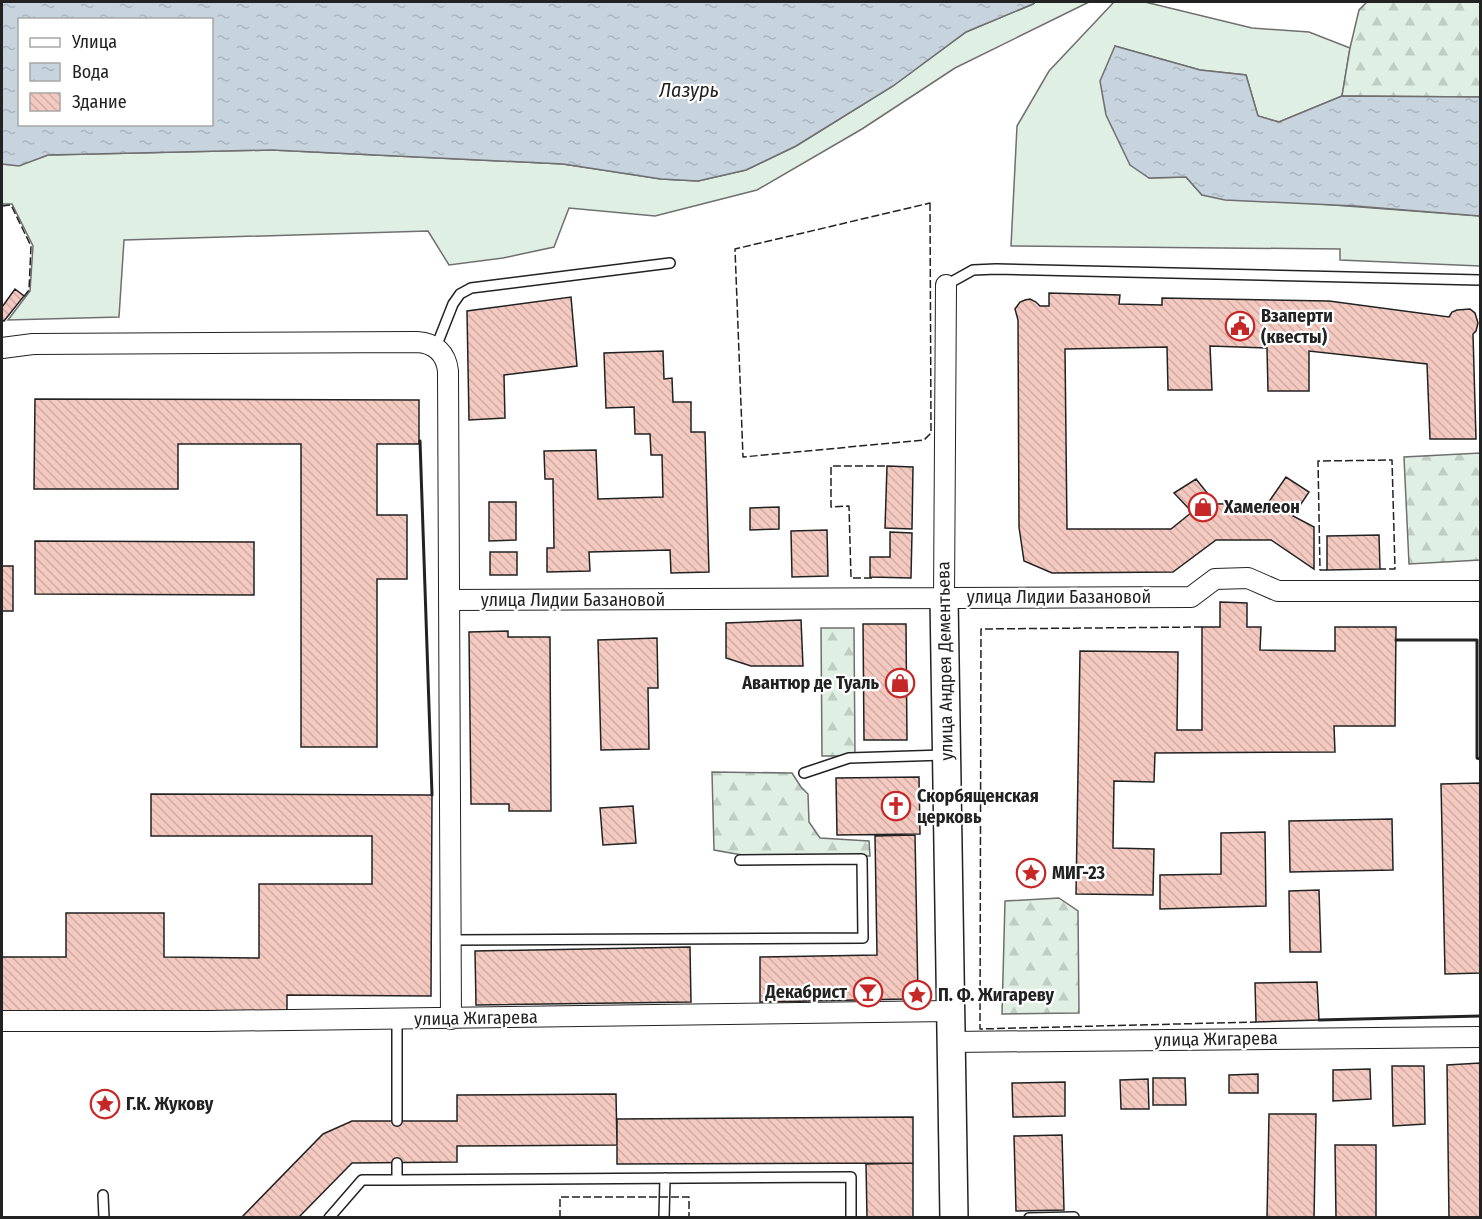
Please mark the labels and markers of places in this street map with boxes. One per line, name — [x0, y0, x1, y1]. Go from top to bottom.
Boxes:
place label: Взаперти (квесты) — [1261, 305, 1333, 348]
public building icon: Взаперти (квесты) — [1224, 310, 1256, 342]
shop icon: Хамелеон — [1187, 491, 1219, 523]
place label: Хамелеон — [1223, 496, 1300, 518]
shop icon: Авантюр де Туаль — [884, 667, 916, 699]
place label: Авантюр де Туаль — [741, 672, 879, 694]
place label: Скорбященская церковь — [917, 785, 1039, 828]
church icon: Скорбященская церковь — [880, 790, 912, 822]
place icon: МИГ-23 — [1015, 857, 1047, 889]
place label: МИГ-23 — [1052, 862, 1105, 884]
bar icon: Декабрист — [852, 976, 884, 1008]
place icon: П. Ф. Жигареву — [901, 979, 933, 1011]
place label: Декабрист — [764, 981, 847, 1003]
place label: П. Ф. Жигареву — [938, 984, 1055, 1006]
place icon: Г.К. Жукову — [89, 1088, 121, 1120]
place label: Г.К. Жукову — [126, 1093, 214, 1115]

